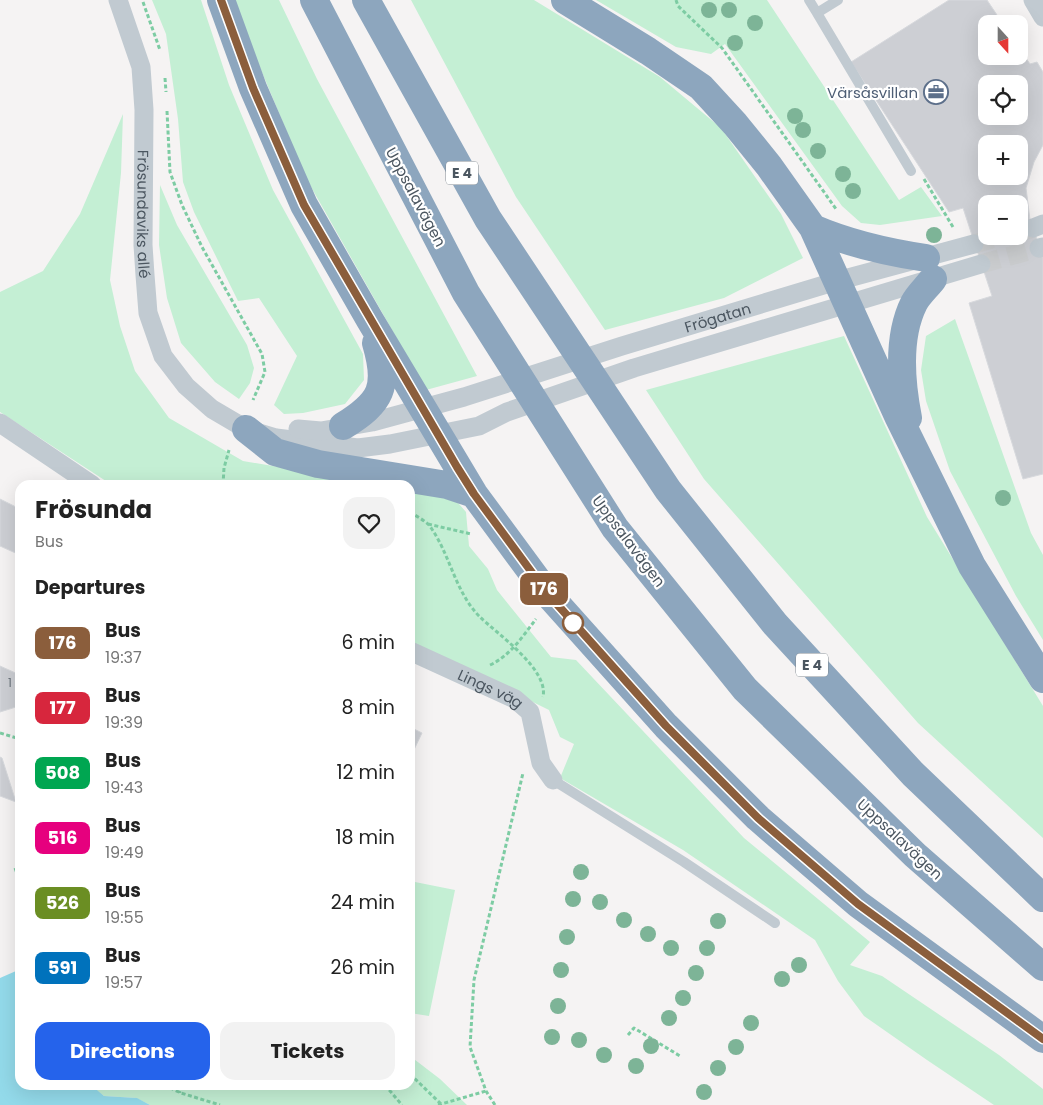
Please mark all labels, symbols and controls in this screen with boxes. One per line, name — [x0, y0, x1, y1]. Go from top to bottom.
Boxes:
north arrow — [978, 15, 1028, 65]
map controls — [978, 15, 1028, 245]
button: locate — [978, 75, 1028, 125]
office icon: Värsåsvillan — [923, 79, 949, 105]
place label: Värsåsvillan — [827, 82, 918, 103]
button: + — [978, 135, 1028, 185]
street label: Uppsalavägen — [381, 144, 451, 250]
street label: Frösundaviks allé — [132, 150, 156, 279]
road number: E 4 — [446, 162, 478, 184]
button: − — [978, 195, 1028, 245]
street label: Frögatan — [682, 297, 753, 337]
street label: Uppsalavägen — [588, 491, 670, 591]
text: Frösunda — [35, 493, 152, 526]
button: heart — [343, 497, 395, 549]
text: Bus — [35, 530, 63, 553]
line badge: 176 — [515, 573, 573, 605]
text: Departures — [35, 574, 145, 601]
text: 176 — [530, 576, 558, 601]
unlabelled marker — [562, 612, 584, 634]
text: Bus — [105, 617, 141, 644]
text: 6 min — [341, 629, 395, 656]
text: 176 — [49, 630, 76, 655]
text: 19:37 — [105, 646, 142, 669]
road number: E 4 — [796, 654, 828, 676]
street label: Lings väg — [455, 664, 529, 713]
house number: 1 — [8, 674, 12, 691]
text: Bus — [105, 682, 141, 709]
text: 8 min — [342, 694, 395, 721]
text: 177 — [49, 695, 76, 720]
text: 19:39 — [105, 711, 143, 734]
text: Bus — [105, 747, 141, 774]
text: 12 min — [337, 759, 395, 786]
text: 508 — [45, 760, 80, 785]
text: 19:43 — [105, 776, 143, 799]
street label: Uppsalavägen — [853, 794, 947, 884]
text: Bus — [105, 812, 141, 839]
text: 18 min — [335, 824, 395, 851]
text: 516 — [48, 825, 77, 850]
text: 19:49 — [105, 841, 144, 864]
text: Bus — [105, 877, 141, 904]
text: 24 min — [331, 889, 395, 916]
text: 526 — [46, 890, 79, 915]
text: 19:55 — [105, 906, 144, 929]
text: Bus — [105, 942, 141, 969]
text: 26 min — [331, 954, 395, 981]
text: 591 — [48, 955, 77, 980]
text: 19:57 — [105, 971, 142, 994]
button: Directions — [35, 1022, 210, 1080]
button: Tickets — [220, 1022, 395, 1080]

